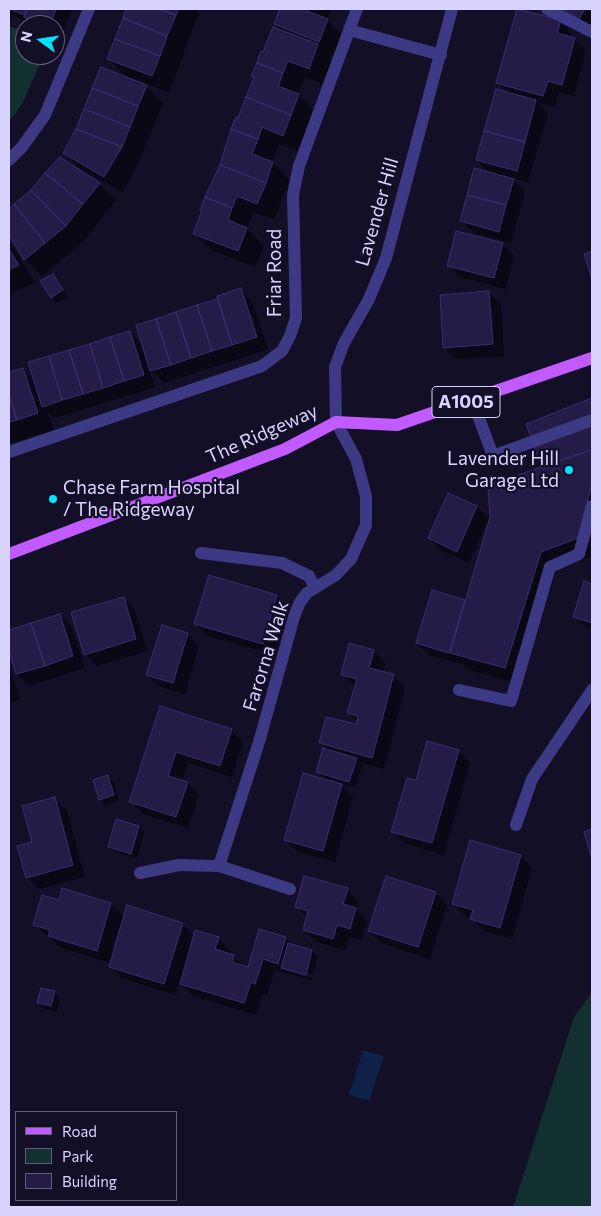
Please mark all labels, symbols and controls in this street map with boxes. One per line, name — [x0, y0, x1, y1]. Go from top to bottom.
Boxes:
north arrow — [15, 15, 65, 65]
text: N — [16, 29, 35, 44]
street label: Lavender Hill — [351, 155, 403, 269]
street label: Friar Road — [264, 229, 286, 317]
road number: A1005 — [432, 387, 500, 418]
street label: The Ridgeway — [203, 399, 321, 469]
place label: Lavender Hill Garage Ltd — [447, 448, 559, 492]
marker: Lavender Hill Garage Ltd — [563, 464, 575, 476]
place label: Chase Farm Hospital / The Ridgeway — [63, 477, 240, 521]
marker: Chase Farm Hospital / The Ridgeway — [47, 493, 59, 505]
street label: Farorna Walk — [238, 598, 294, 714]
legend — [15, 1111, 178, 1201]
text: Road — [62, 1122, 97, 1140]
text: Park — [62, 1147, 93, 1165]
text: Building — [62, 1172, 117, 1190]

